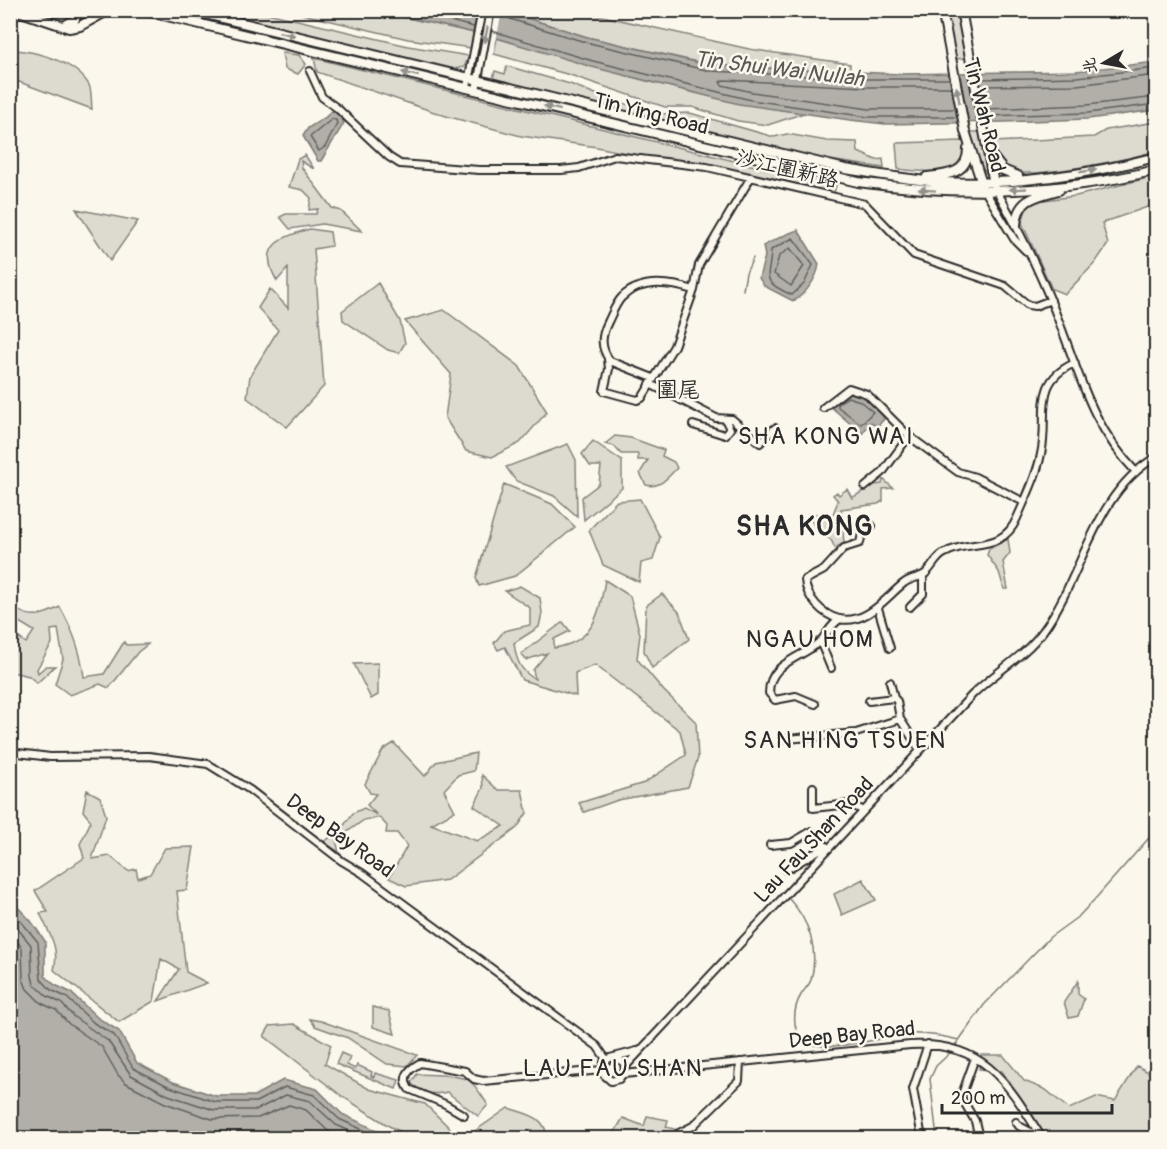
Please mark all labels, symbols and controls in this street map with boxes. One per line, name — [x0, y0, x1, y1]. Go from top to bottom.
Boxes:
one-way arrow — [481, 26, 490, 45]
one-way arrow — [278, 30, 296, 40]
north arrow — [1074, 33, 1134, 93]
water label: Tin Shui Wai Nullah — [693, 45, 867, 94]
street label: Tin Wah Road — [957, 55, 1011, 175]
text: 北 — [1079, 56, 1101, 75]
one-way arrow — [401, 68, 419, 78]
one-way arrow — [953, 85, 962, 104]
street label: Tin Ying Road — [591, 87, 711, 141]
one-way arrow — [543, 103, 561, 113]
street label: 沙江圍新路 — [733, 144, 841, 194]
one-way arrow — [1079, 166, 1098, 175]
one-way arrow — [917, 185, 936, 195]
one-way arrow — [1009, 185, 1028, 194]
district label: 圍尾 — [656, 376, 700, 404]
district label: SHA KONG WAI — [738, 422, 914, 451]
district label: SHA KONG — [736, 510, 874, 543]
district label: NGAU HOM — [746, 625, 874, 654]
district label: SAN HING TSUEN — [743, 726, 947, 755]
street label: Lau Fau Shan Road — [748, 771, 880, 909]
street label: Deep Bay Road — [281, 788, 399, 884]
street label: Deep Bay Road — [787, 1015, 917, 1055]
district label: LAU FAU SHAN — [523, 1054, 703, 1083]
scale bar — [942, 1077, 1112, 1115]
text: 200 m — [951, 1087, 1006, 1110]

